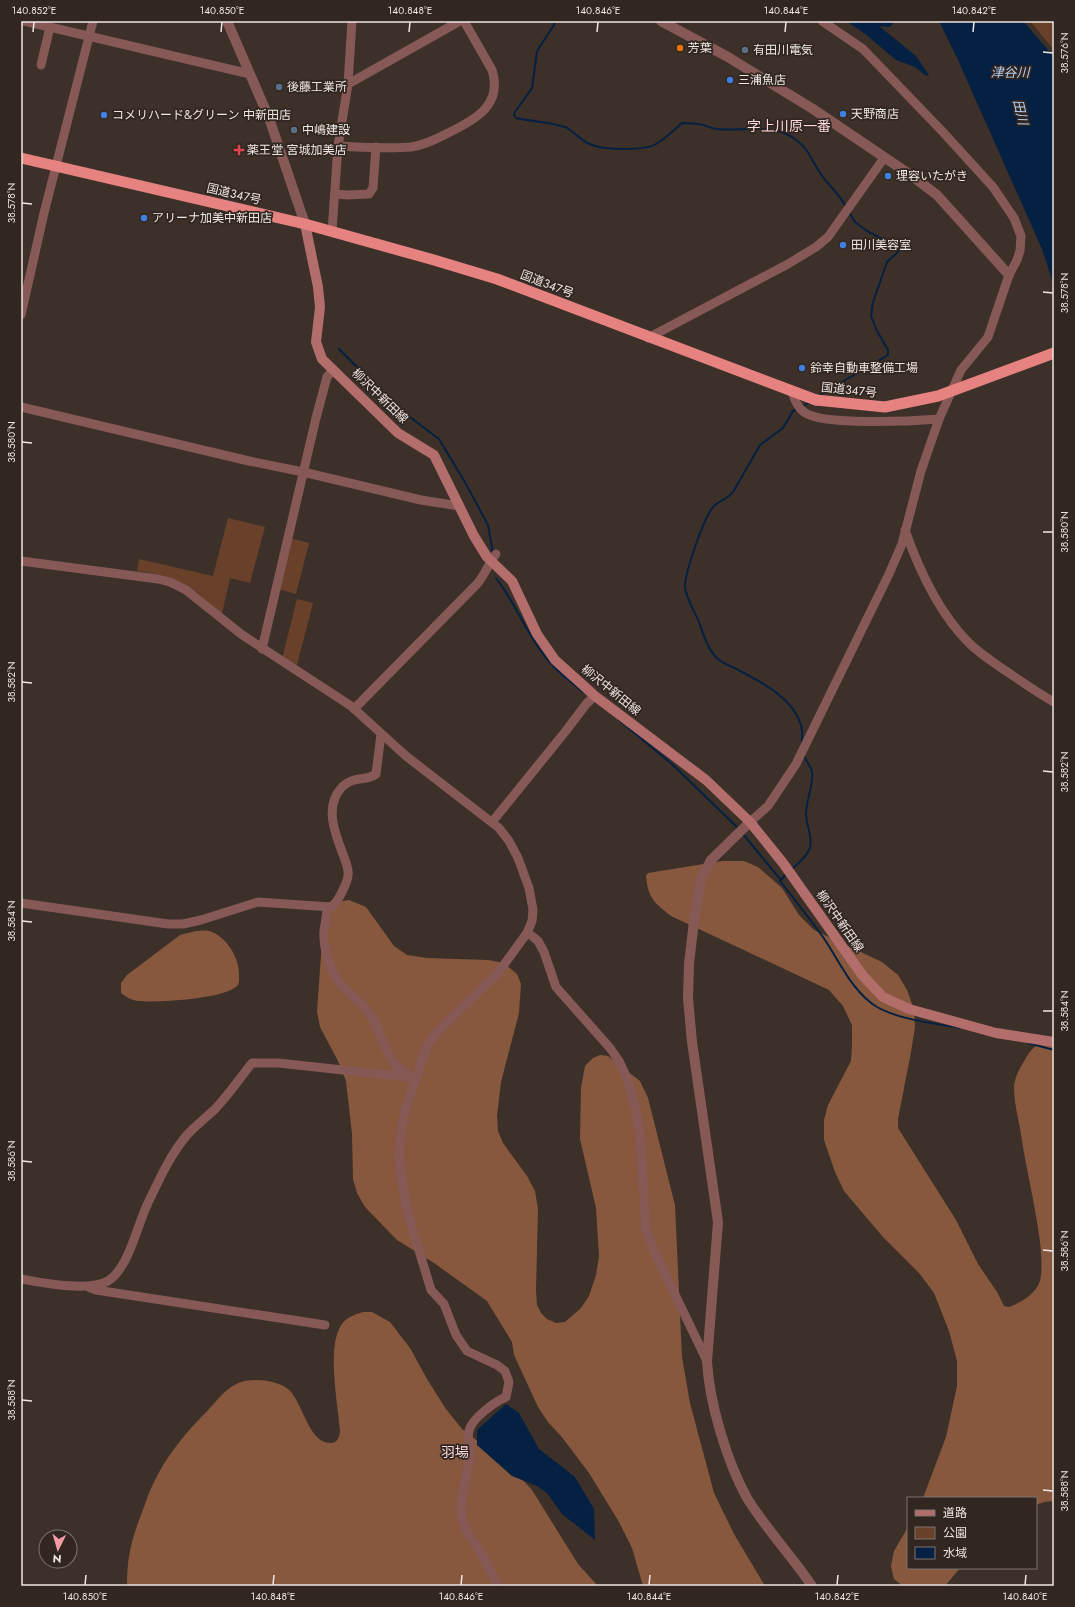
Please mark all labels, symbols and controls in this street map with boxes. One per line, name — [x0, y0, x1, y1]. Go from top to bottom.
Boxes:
text: 140.852°E — [12, 3, 56, 18]
text: 140.850°E — [200, 3, 244, 18]
text: 140.848°E — [388, 3, 432, 18]
text: 140.846°E — [576, 3, 620, 18]
text: 140.844°E — [764, 3, 808, 18]
text: 140.842°E — [952, 3, 996, 18]
text: 38.576°N — [1057, 33, 1072, 73]
place label: 芳葉 — [688, 39, 712, 57]
place label: 有田川電気 — [753, 41, 813, 59]
marker: 芳葉 — [675, 43, 685, 53]
marker: 有田川電気 — [740, 45, 750, 55]
water label: 津谷川 — [990, 63, 1031, 82]
place label: 三浦魚店 — [738, 71, 786, 89]
marker: 三浦魚店 — [725, 75, 735, 85]
place label: 後藤工業所 — [287, 78, 347, 96]
marker: 後藤工業所 — [274, 82, 284, 92]
water label: 田川 — [1008, 97, 1033, 129]
place label: 天野商店 — [851, 105, 899, 123]
place label: コメリハード&グリーン 中新田店 — [112, 106, 291, 124]
marker: 天野商店 — [838, 109, 848, 119]
marker: コメリハード&グリーン 中新田店 — [99, 110, 109, 120]
district label: 字上川原一番 — [747, 116, 831, 136]
place label: 中嶋建設 — [302, 121, 350, 139]
marker: 中嶋建設 — [289, 125, 299, 135]
place label: 薬王堂 宮城加美店 — [247, 141, 347, 159]
marker: 薬王堂 宮城加美店 — [234, 145, 244, 155]
place label: 理容いたがき — [896, 167, 968, 185]
marker: 理容いたがき — [883, 171, 893, 181]
street label: 国道347号 — [205, 179, 263, 209]
text: 38.578°N — [4, 183, 19, 223]
place label: アリーナ加美中新田店 — [152, 209, 272, 227]
marker: アリーナ加美中新田店 — [139, 213, 149, 223]
place label: 田川美容室 — [851, 236, 911, 254]
marker: 田川美容室 — [838, 240, 848, 250]
street label: 国道347号 — [518, 266, 576, 302]
text: 38.578°N — [1057, 273, 1072, 313]
place label: 鈴幸自動車整備工場 — [810, 359, 918, 377]
marker: 鈴幸自動車整備工場 — [797, 363, 807, 373]
street label: 柳沢中新田線 — [348, 365, 412, 427]
street label: 国道347号 — [820, 378, 878, 402]
text: 38.580°N — [4, 421, 19, 463]
text: 38.580°N — [1057, 511, 1072, 553]
street label: 柳沢中新田線 — [577, 660, 645, 720]
text: 38.582°N — [4, 661, 19, 703]
text: 38.582°N — [1057, 751, 1072, 793]
street label: 柳沢中新田線 — [812, 886, 868, 956]
text: 38.584°N — [4, 900, 19, 942]
text: 38.584°N — [1057, 990, 1072, 1032]
text: 38.586°N — [4, 1140, 19, 1182]
text: 38.586°N — [1057, 1230, 1072, 1272]
text: 38.588°N — [4, 1380, 19, 1420]
district label: 羽場 — [441, 1442, 469, 1462]
text: 38.588°N — [1057, 1471, 1072, 1511]
legend — [907, 1497, 1037, 1569]
text: 道路 — [943, 1504, 967, 1522]
text: 公園 — [943, 1524, 967, 1542]
north arrow — [38, 1529, 78, 1569]
text: 水域 — [943, 1544, 967, 1562]
text: N — [52, 1551, 62, 1567]
text: 140.850°E — [63, 1589, 107, 1604]
text: 140.848°E — [251, 1589, 295, 1604]
text: 140.846°E — [439, 1589, 483, 1604]
text: 140.844°E — [627, 1589, 671, 1604]
text: 140.842°E — [815, 1589, 859, 1604]
text: 140.840°E — [1003, 1589, 1047, 1604]

